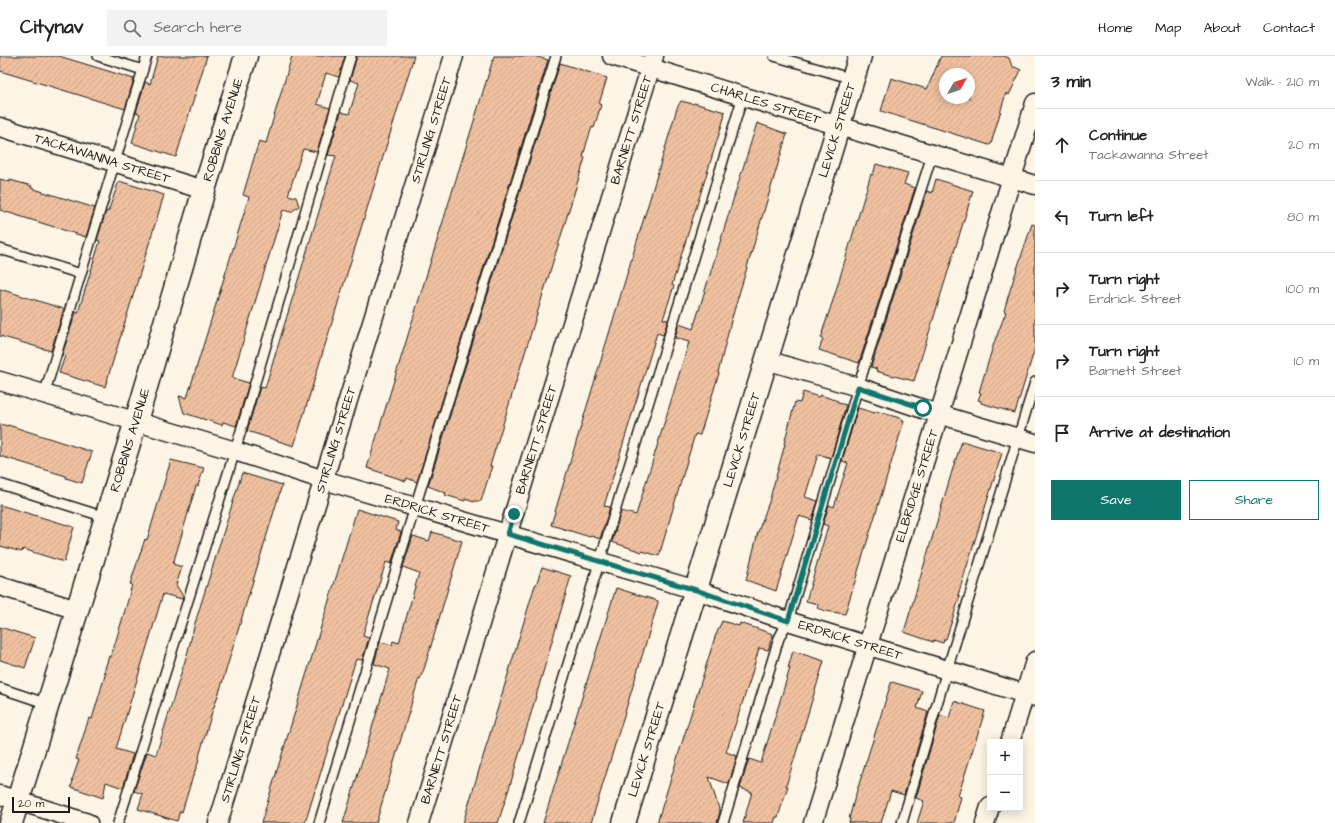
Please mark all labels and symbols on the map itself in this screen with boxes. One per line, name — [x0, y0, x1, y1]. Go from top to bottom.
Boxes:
north arrow — [939, 68, 975, 104]
street label: BARNETT STREET — [606, 72, 657, 187]
street label: STIRLING STREET — [406, 74, 456, 185]
street label: ROBBINS AVENUE — [198, 75, 248, 184]
street label: CHARLES STREET — [709, 78, 824, 129]
street label: LEVICK STREET — [814, 80, 861, 180]
street label: TACKAWANNA STREET — [32, 129, 173, 188]
street label: BARNETT STREET — [511, 382, 562, 496]
street label: STIRLING STREET — [311, 383, 361, 495]
street label: ROBBINS AVENUE — [106, 386, 154, 494]
street label: LEVICK STREET — [719, 389, 765, 489]
route start — [914, 399, 932, 417]
street label: ELBRIDGE STREET — [891, 426, 943, 544]
street label: ERDRICK STREET — [383, 490, 493, 538]
route end — [505, 505, 523, 523]
street label: ERDRICK STREET — [796, 616, 906, 665]
street label: BARNETT STREET — [416, 692, 467, 806]
street label: STIRLING STREET — [216, 693, 266, 805]
street label: LEVICK STREET — [624, 699, 670, 799]
scale bar — [12, 795, 70, 814]

